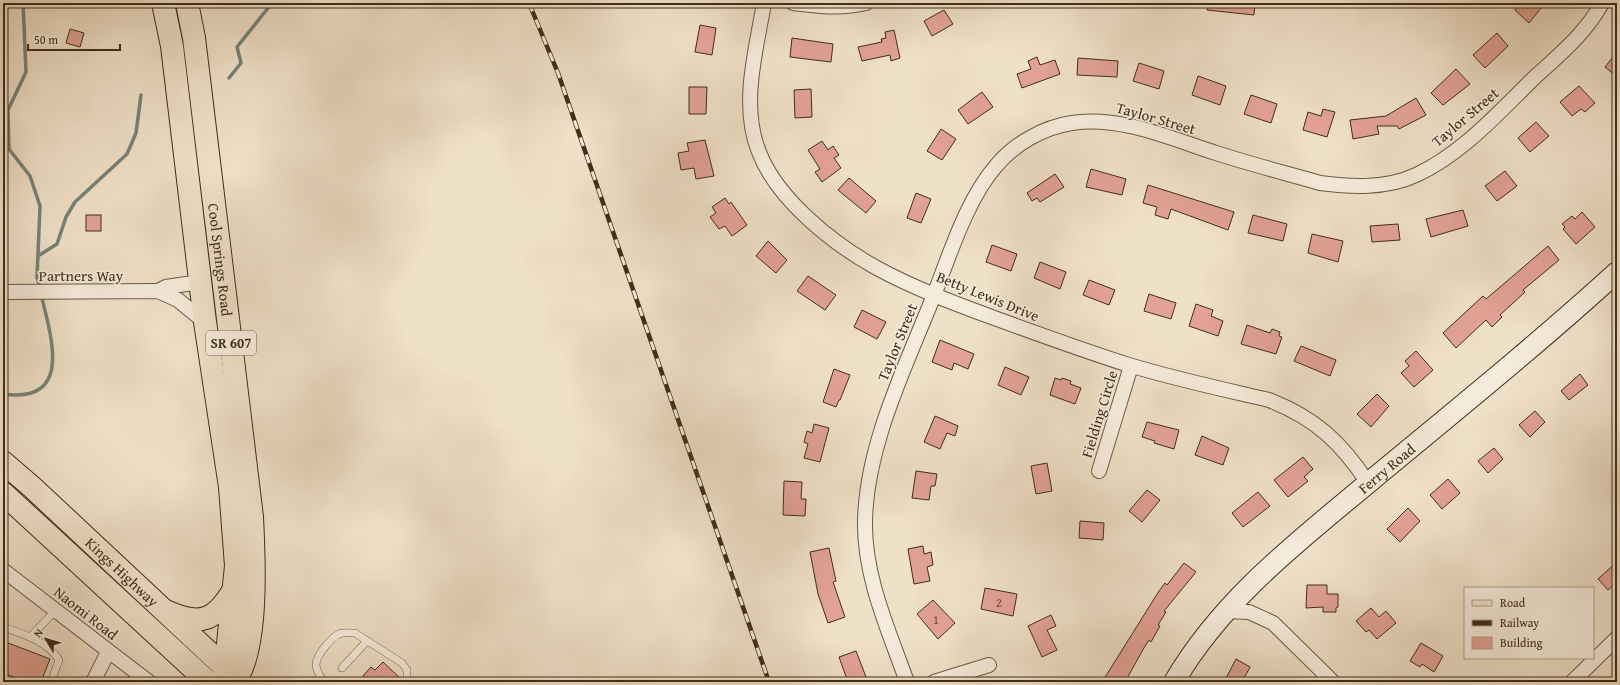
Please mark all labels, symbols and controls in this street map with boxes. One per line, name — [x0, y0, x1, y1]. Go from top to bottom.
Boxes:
scale bar — [28, 26, 120, 52]
text: 50 m — [34, 31, 58, 48]
street label: Taylor Street — [1427, 82, 1504, 151]
street label: Taylor Street — [1114, 97, 1199, 140]
street label: Cool Springs Road — [204, 202, 238, 317]
street label: Partners Way — [39, 265, 124, 286]
street label: Betty Lewis Drive — [934, 266, 1042, 326]
street label: Taylor Street — [872, 300, 922, 384]
road number: SR 607 — [206, 331, 256, 355]
street label: Fielding Circle — [1076, 368, 1122, 460]
street label: Ferry Road — [1353, 438, 1419, 498]
street label: Kings Highway — [81, 532, 164, 611]
street label: Naomi Road — [50, 581, 122, 645]
legend — [1464, 587, 1594, 659]
house number: 2 — [996, 593, 1002, 612]
text: Road — [1500, 594, 1526, 611]
house number: 1 — [933, 610, 939, 629]
text: Railway — [1500, 614, 1539, 631]
north arrow — [26, 619, 66, 659]
text: N — [30, 625, 47, 641]
text: Building — [1500, 634, 1543, 651]

